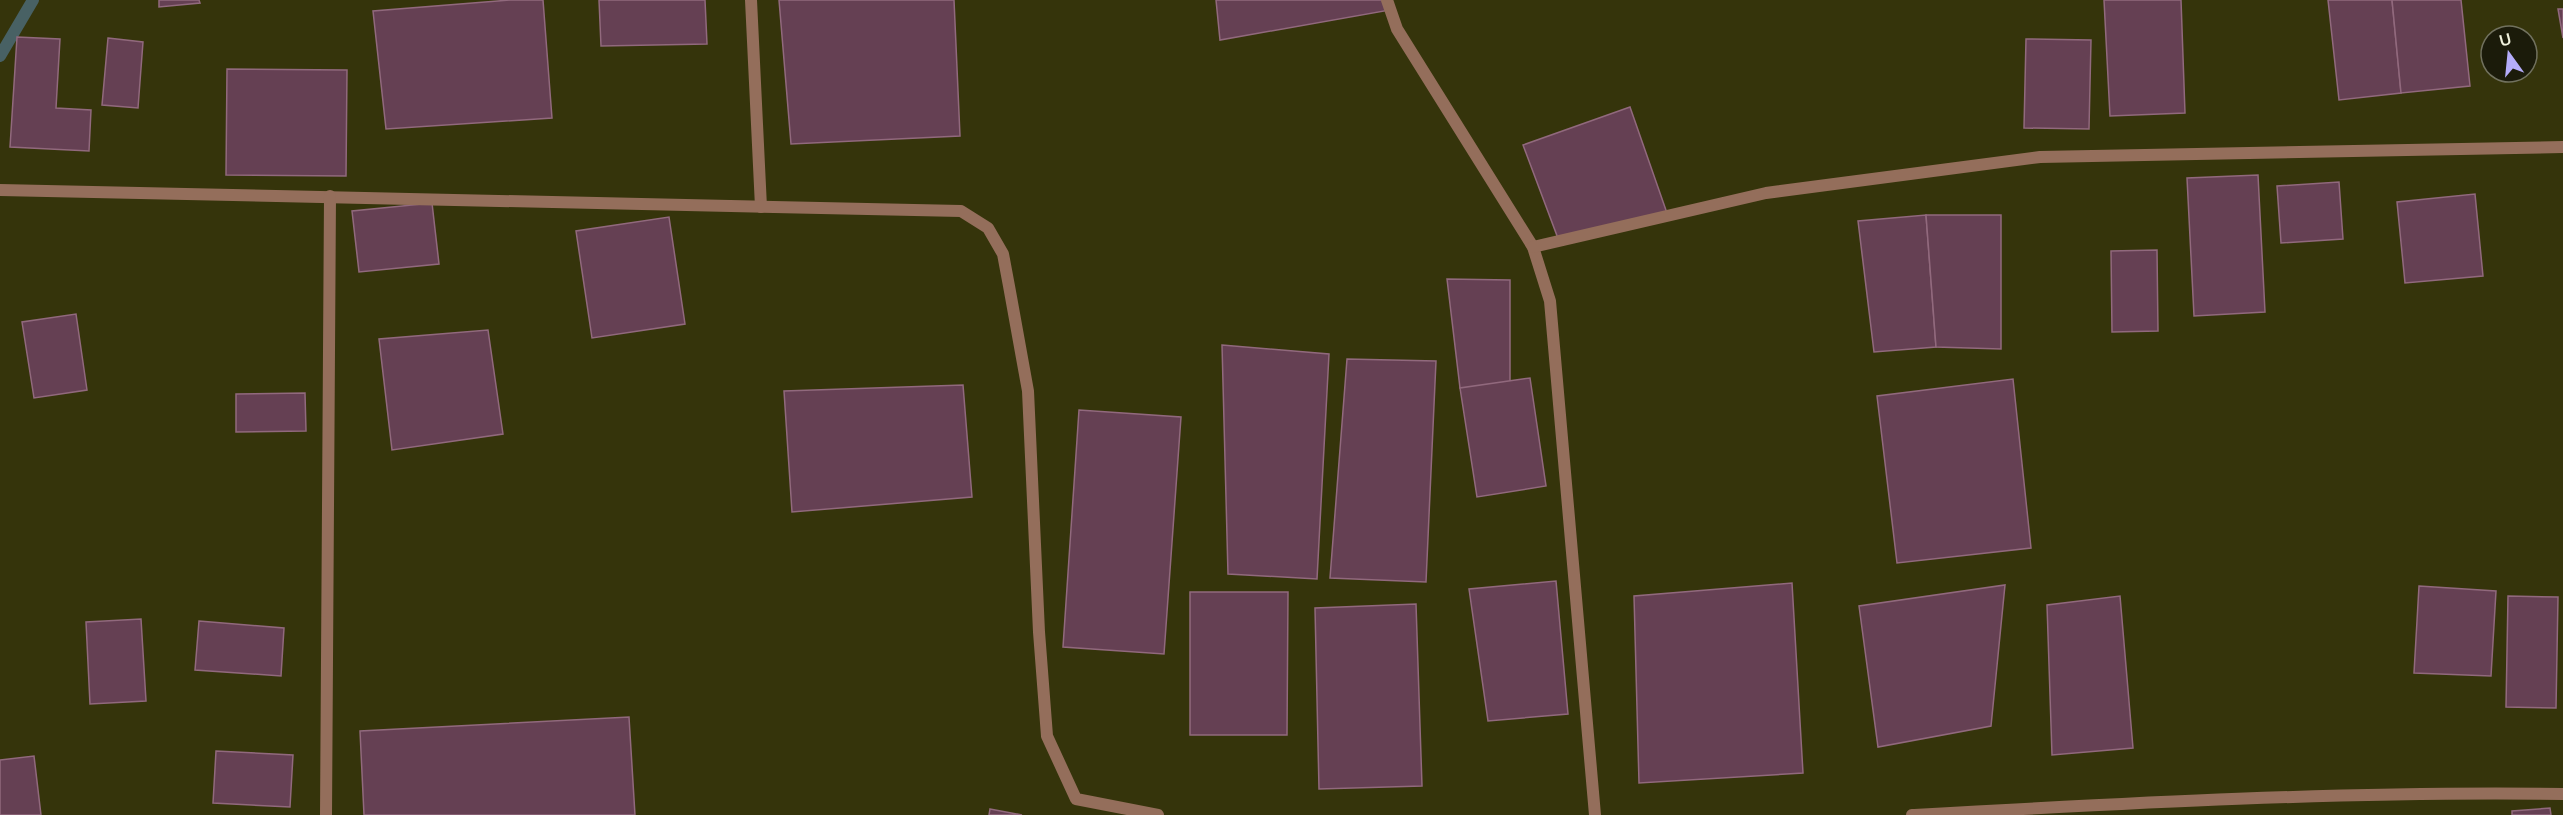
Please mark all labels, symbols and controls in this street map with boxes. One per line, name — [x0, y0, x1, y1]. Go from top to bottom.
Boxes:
north arrow — [2479, 24, 2539, 84]
text: U — [2497, 28, 2513, 51]

